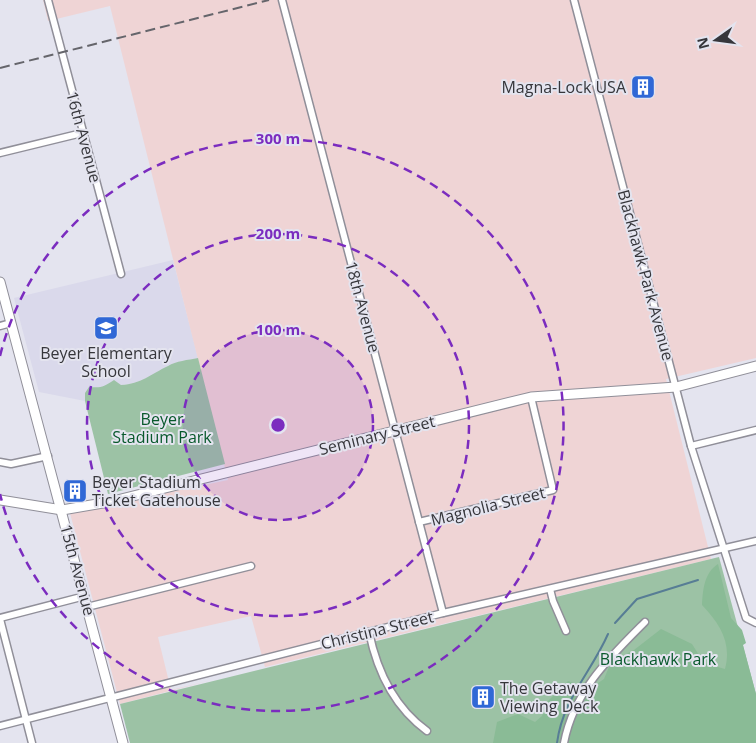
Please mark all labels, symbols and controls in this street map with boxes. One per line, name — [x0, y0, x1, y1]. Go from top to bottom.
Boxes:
north arrow — [691, 15, 741, 65]
text: N — [692, 35, 713, 51]
building icon: Magna-Lock USA — [630, 74, 656, 100]
place label: Magna-Lock USA — [501, 76, 627, 98]
street label: 16th Avenue — [61, 89, 107, 185]
text: 300 m — [256, 128, 300, 148]
street label: Blackhawk Park Avenue — [613, 187, 679, 363]
text: 200 m — [256, 223, 300, 243]
street label: 18th Avenue — [340, 259, 386, 355]
school or university icon: Beyer Elementary School — [93, 315, 119, 341]
text: 100 m — [256, 319, 300, 339]
place label: Beyer Elementary School — [40, 342, 173, 382]
park label: Beyer Stadium Park — [112, 408, 212, 448]
street label: Seminary Street — [317, 410, 438, 460]
centre of rings — [269, 416, 287, 434]
place label: Beyer Stadium Ticket Gatehouse — [92, 471, 221, 511]
building icon: Beyer Stadium Ticket Gatehouse — [62, 478, 88, 504]
street label: Magnolia Street — [428, 481, 548, 531]
street label: 15th Avenue — [55, 522, 101, 618]
street label: Christina Street — [318, 605, 436, 655]
park label: Blackhawk Park — [600, 648, 717, 670]
place label: The Getaway Viewing Deck — [500, 677, 599, 717]
building icon: The Getaway Viewing Deck — [470, 684, 496, 710]

